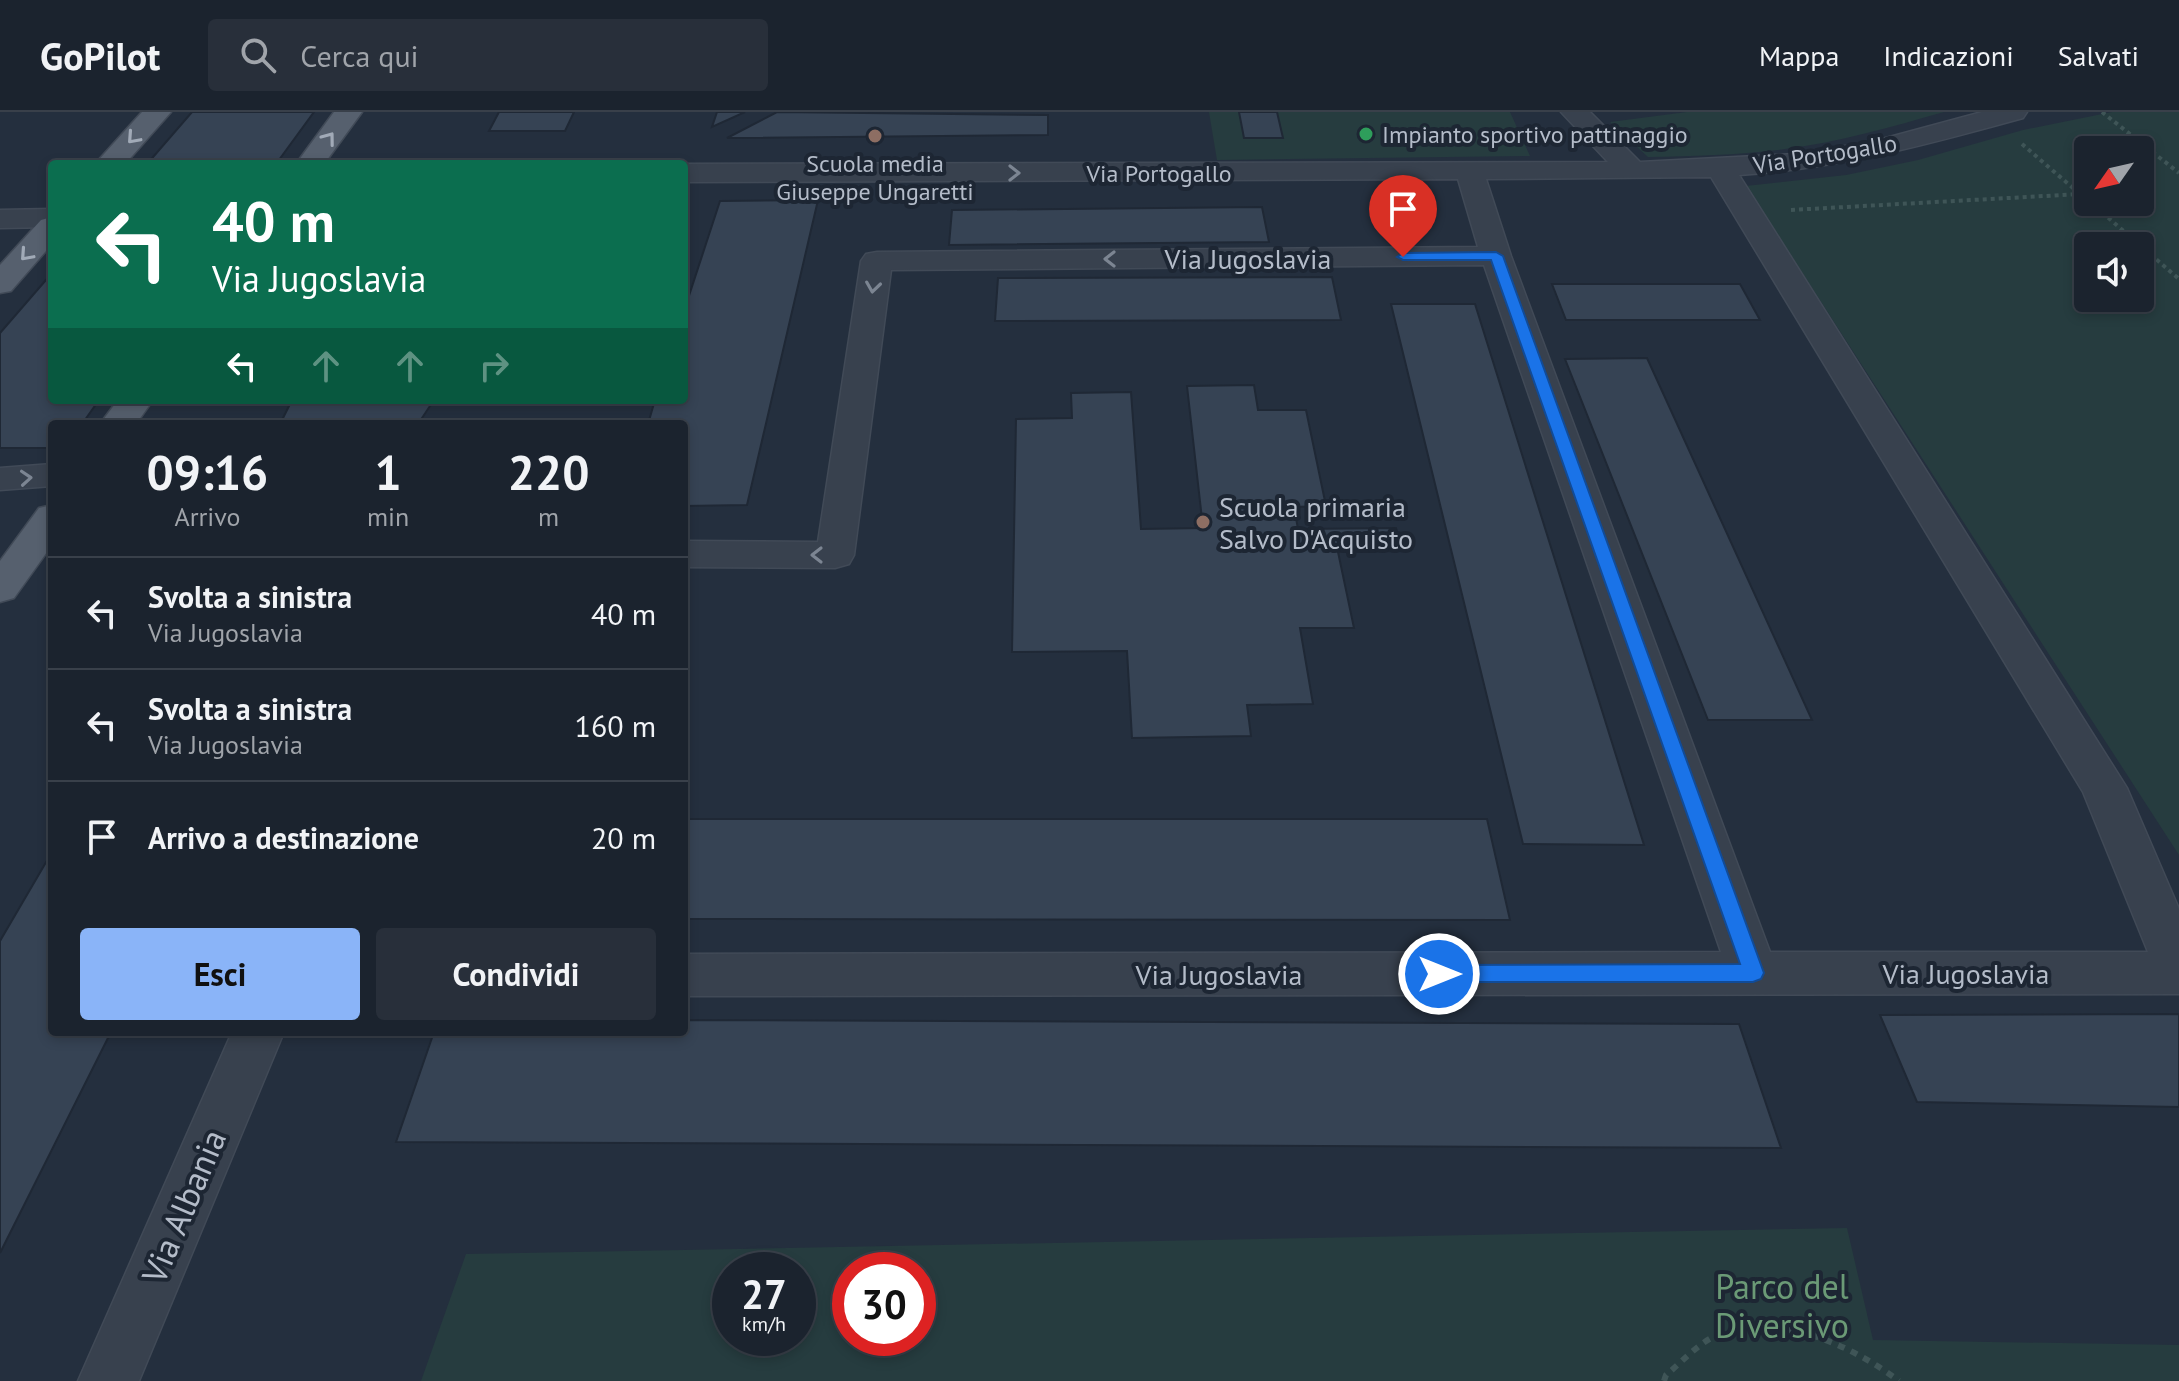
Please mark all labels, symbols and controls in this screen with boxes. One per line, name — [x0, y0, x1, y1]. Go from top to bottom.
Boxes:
search box — [208, 19, 768, 91]
text: GoPilot — [40, 31, 160, 80]
icon: search — [236, 33, 280, 77]
text: Cerca qui — [300, 36, 419, 75]
text: Mappa — [1759, 37, 1839, 74]
text: Indicazioni — [1883, 37, 2014, 74]
text: Salvati — [2058, 37, 2139, 74]
place label: Impianto sportivo pattinaggio — [1382, 119, 1688, 150]
marker: Impianto sportivo pattinaggio — [1357, 125, 1375, 143]
marker: Scuola media Giuseppe Ungaretti — [866, 127, 884, 145]
street label: Via Portogallo — [1750, 127, 1899, 181]
one-way arrow — [127, 129, 142, 143]
one-way arrow — [319, 132, 334, 147]
north arrow — [2074, 136, 2154, 216]
map controls — [2074, 136, 2154, 312]
place label: Scuola media Giuseppe Ungaretti — [776, 148, 974, 207]
street label: Via Portogallo — [1085, 158, 1232, 189]
one-way arrow — [1008, 164, 1021, 182]
pin — [1369, 175, 1437, 257]
text: 40 m — [212, 185, 335, 257]
icon: arrive — [1381, 187, 1425, 231]
icon: left — [80, 192, 184, 296]
button: sound — [2074, 232, 2154, 312]
street label: Via Jugoslavia — [1164, 240, 1331, 277]
one-way arrow — [21, 246, 35, 260]
one-way arrow — [1103, 250, 1116, 268]
text: Via Jugoslavia — [212, 255, 426, 302]
one-way arrow — [865, 280, 882, 294]
icon: left — [220, 344, 264, 388]
icon: ahead — [304, 344, 348, 388]
icon: ahead — [388, 344, 432, 388]
icon: right — [472, 344, 516, 388]
text: 09:16 — [147, 441, 268, 503]
text: 1 — [374, 441, 402, 503]
text: 220 — [508, 441, 589, 503]
one-way arrow — [20, 470, 33, 487]
place label: Scuola primaria Salvo D'Acquisto — [1219, 488, 1413, 557]
text: Arrivo — [174, 500, 240, 533]
text: min — [367, 500, 409, 533]
text: m — [538, 500, 559, 533]
marker: Scuola primaria Salvo D'Acquisto — [1194, 513, 1212, 531]
one-way arrow — [810, 546, 823, 564]
text: Svolta a sinistra — [148, 577, 352, 616]
icon: left — [80, 591, 124, 635]
text: 40 m — [591, 594, 656, 633]
text: Via Jugoslavia — [148, 616, 303, 649]
text: Svolta a sinistra — [148, 689, 352, 728]
icon: left — [80, 703, 124, 747]
text: 160 m — [575, 706, 656, 745]
text: Via Jugoslavia — [148, 728, 303, 761]
icon: arrive — [80, 815, 124, 859]
text: Arrivo a destinazione — [148, 818, 419, 857]
text: 20 m — [591, 818, 656, 857]
button: Esci — [80, 928, 360, 1020]
button: Condividi — [376, 928, 656, 1020]
position arrow — [1397, 932, 1481, 1016]
street label: Via Jugoslavia — [1882, 955, 2049, 992]
street label: Via Jugoslavia — [1135, 956, 1302, 993]
street label: Via Albania — [131, 1122, 235, 1290]
speed limit sign: 30 — [832, 1252, 936, 1356]
park label: Parco del Diversivo — [1715, 1264, 1849, 1347]
text: 27 — [741, 1268, 787, 1320]
text: km/h — [742, 1311, 786, 1337]

